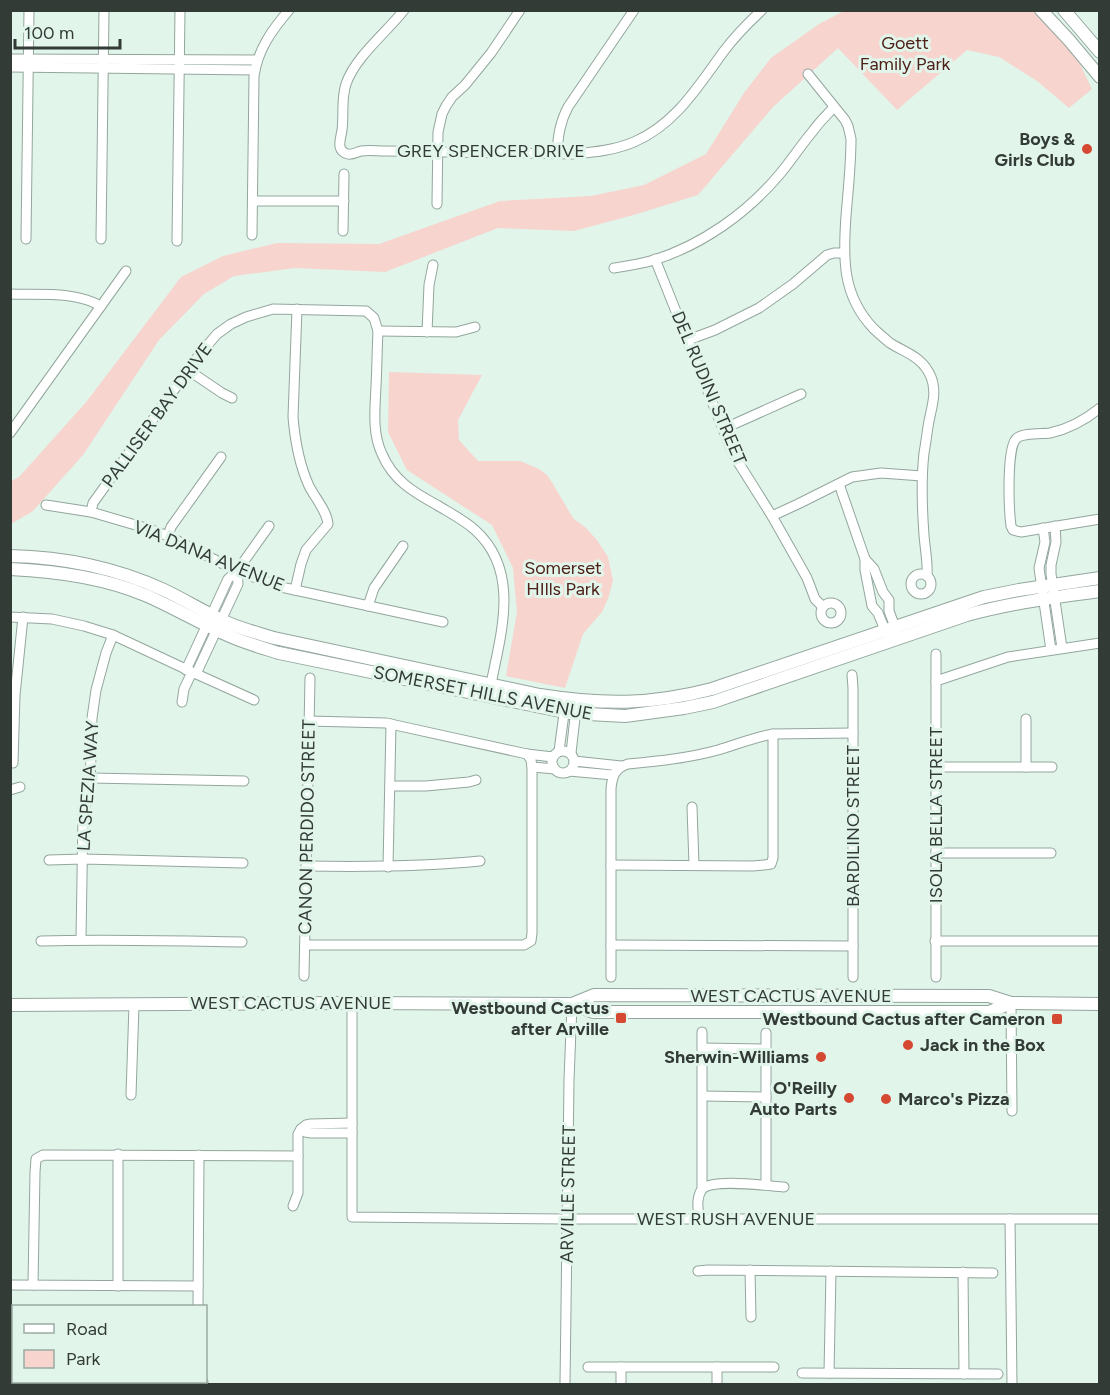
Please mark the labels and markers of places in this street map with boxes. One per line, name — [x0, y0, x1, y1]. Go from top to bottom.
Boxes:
place label: Boys & Girls Club — [995, 128, 1075, 171]
marker: Boys & Girls Club — [1080, 142, 1094, 156]
place label: Westbound Cactus after Arville — [451, 997, 610, 1040]
place label: Westbound Cactus after Cameron — [763, 1008, 1045, 1030]
marker: Westbound Cactus after Arville — [614, 1011, 628, 1025]
marker: Westbound Cactus after Cameron — [1050, 1012, 1064, 1026]
place label: Jack in the Box — [920, 1034, 1045, 1056]
marker: Jack in the Box — [901, 1038, 915, 1052]
place label: Sherwin-Williams — [664, 1046, 810, 1068]
marker: Sherwin-Williams — [814, 1050, 828, 1064]
place label: O'Reilly Auto Parts — [749, 1077, 838, 1120]
place label: Marco's Pizza — [898, 1088, 1010, 1110]
marker: O'Reilly Auto Parts — [842, 1091, 856, 1105]
marker: Marco's Pizza — [879, 1092, 893, 1106]

